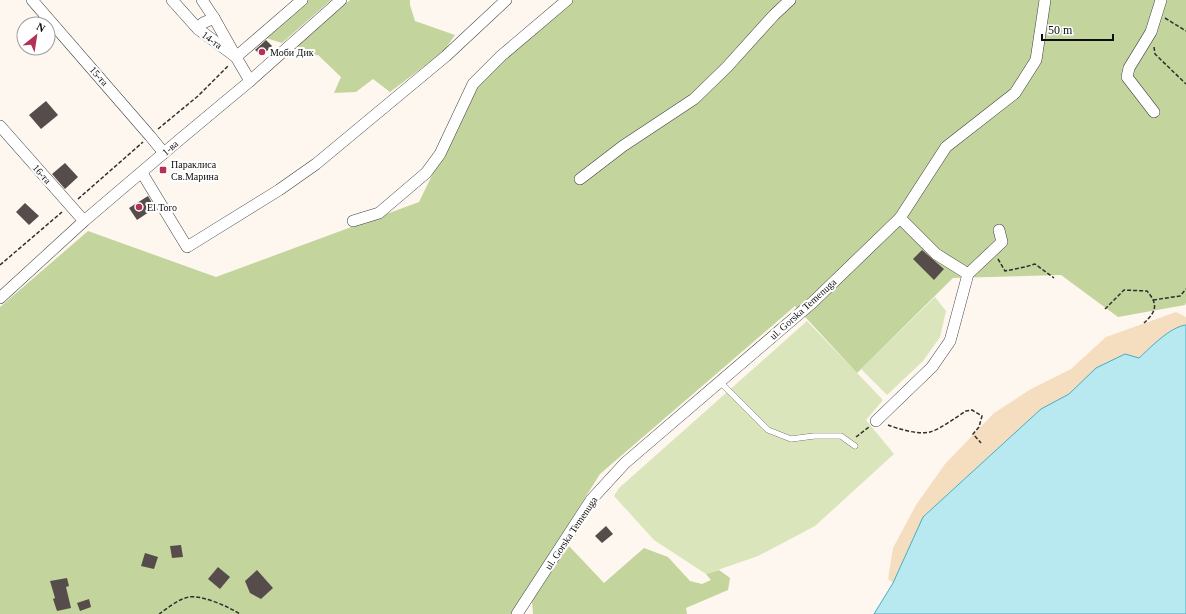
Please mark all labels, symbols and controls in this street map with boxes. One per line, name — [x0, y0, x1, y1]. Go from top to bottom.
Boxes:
north arrow — [16, 16, 56, 56]
scale bar — [1042, 16, 1113, 42]
text: N — [35, 20, 47, 35]
text: 50 m — [1048, 23, 1073, 37]
street label: 14-та — [200, 29, 225, 51]
marker: Моби Дик — [257, 47, 267, 57]
place label: Моби Дик — [270, 47, 314, 58]
street label: 15-та — [88, 64, 111, 88]
street label: 1-ва — [160, 138, 181, 158]
place label: Параклиса Св.Марина — [171, 159, 219, 182]
street label: 16-та — [31, 162, 54, 186]
marker: Параклиса Св.Марина — [158, 165, 168, 175]
marker: El Toro — [134, 202, 144, 212]
place label: El Toro — [147, 202, 177, 213]
street label: ul. Gorska Temenuga — [768, 276, 839, 342]
street label: ul. Gorska Temenuga — [543, 494, 600, 572]

